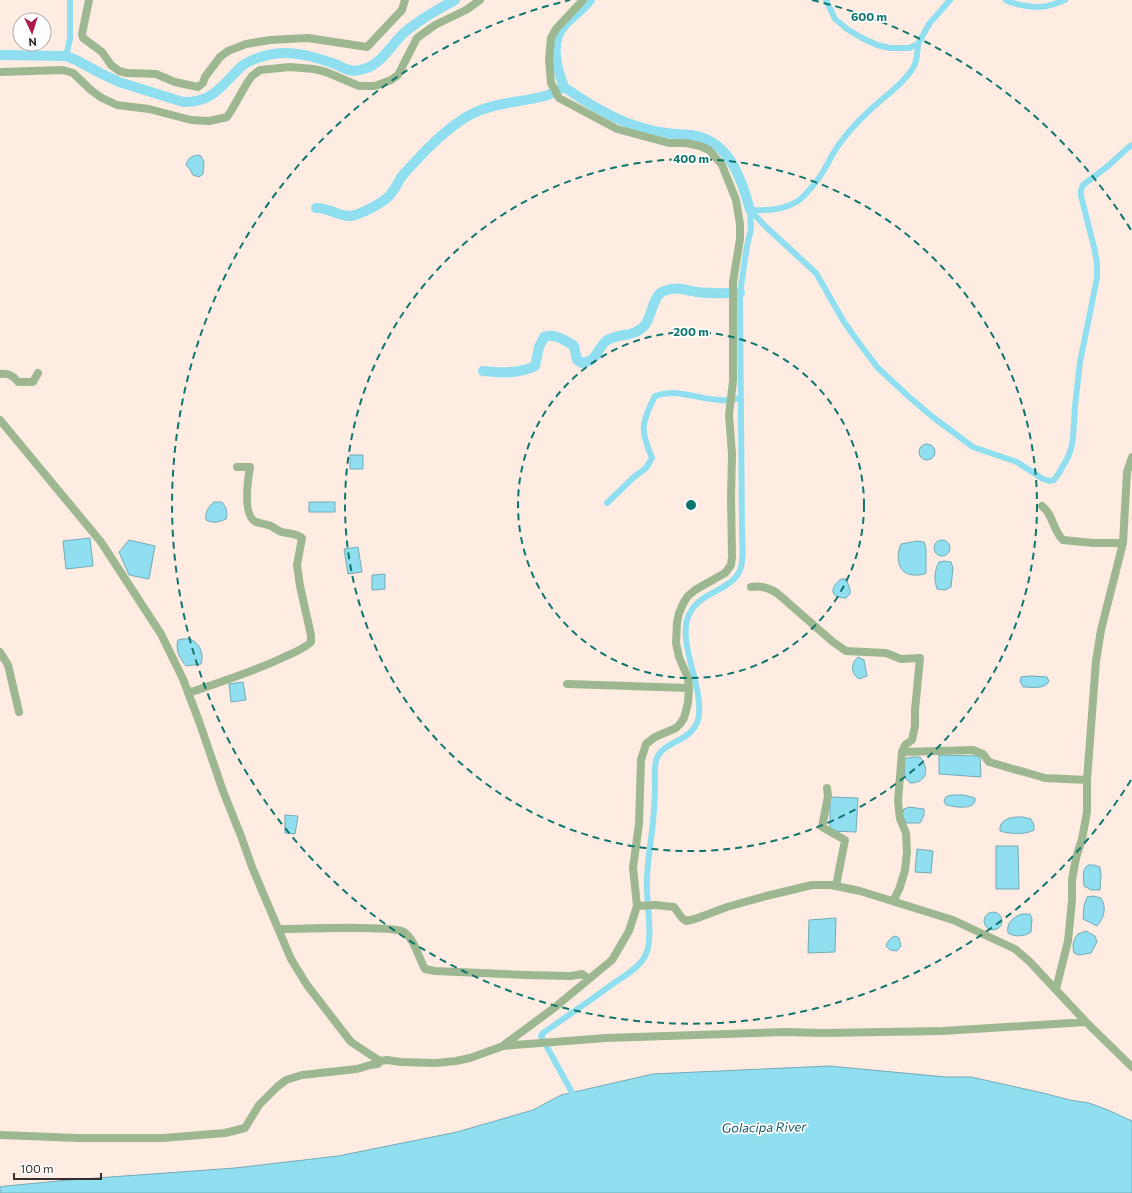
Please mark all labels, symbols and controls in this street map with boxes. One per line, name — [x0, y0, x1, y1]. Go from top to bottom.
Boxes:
text: 600 m — [851, 9, 887, 23]
north arrow — [12, 12, 52, 52]
text: N — [28, 36, 37, 49]
text: 400 m — [673, 151, 709, 165]
text: 200 m — [673, 324, 709, 338]
centre of rings — [684, 498, 698, 512]
water label: Golacipa River — [721, 1118, 807, 1136]
scale bar — [14, 1155, 101, 1181]
text: 100 m — [20, 1161, 54, 1175]

